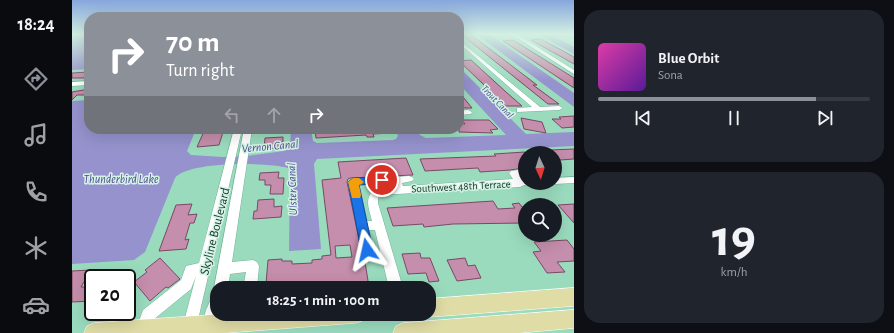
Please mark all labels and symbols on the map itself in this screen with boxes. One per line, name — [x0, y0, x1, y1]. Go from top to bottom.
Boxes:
water label: Trout Canal — [479, 83, 516, 120]
water label: Vernon Canal — [241, 138, 299, 154]
north arrow — [518, 146, 562, 190]
water label: Ulster Canal — [285, 162, 299, 216]
pin — [365, 163, 399, 197]
water label: Thunderbird Lake — [84, 173, 159, 185]
street label: Southwest 48th Terrace — [411, 178, 511, 195]
street label: Skyline Boulevard — [198, 186, 233, 277]
position arrow — [346, 229, 388, 271]
speed limit sign: 20 — [84, 269, 136, 321]

